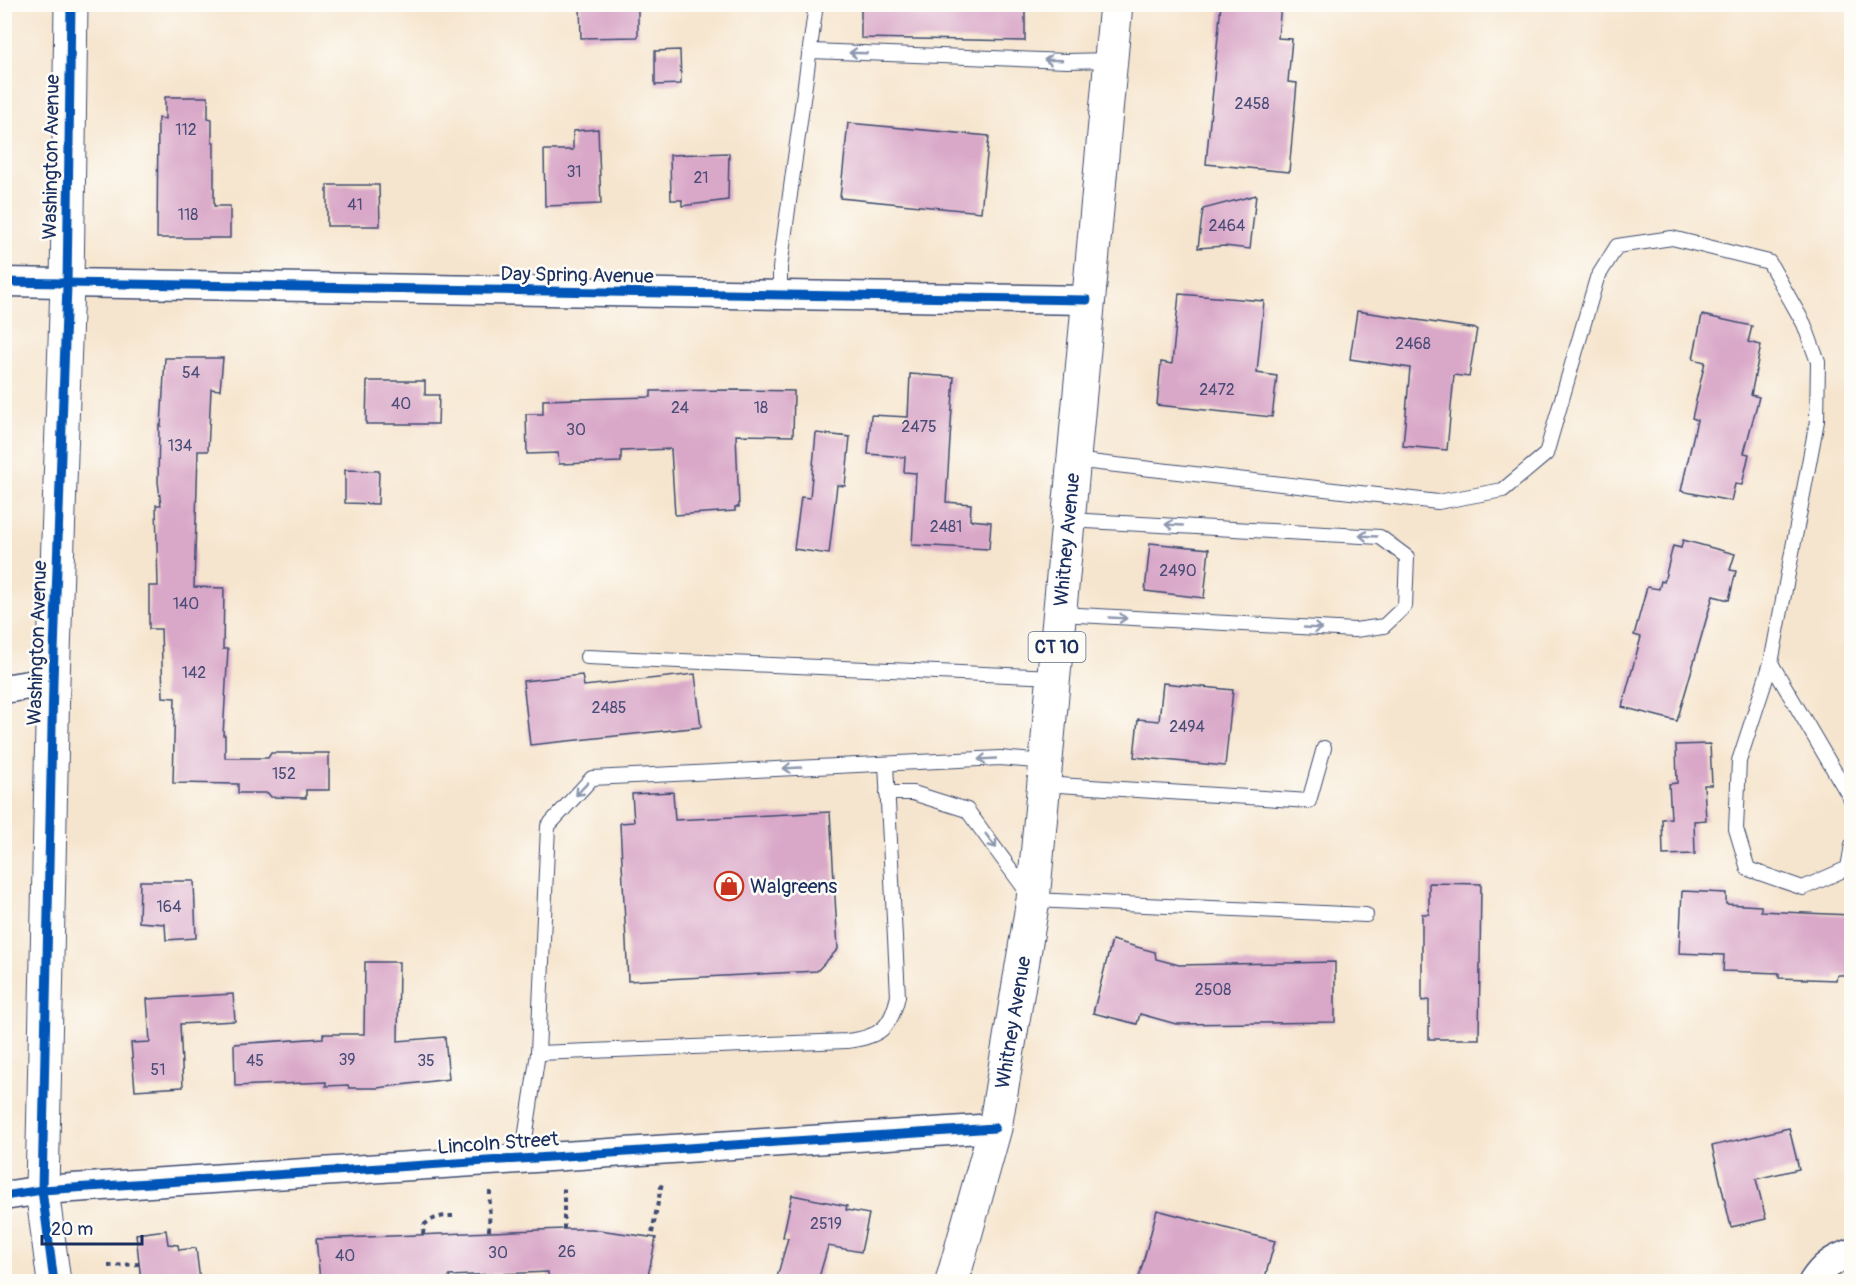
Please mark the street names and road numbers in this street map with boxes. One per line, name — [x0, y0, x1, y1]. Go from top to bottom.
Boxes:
street label: Washington Avenue — [37, 74, 65, 240]
street label: Day Spring Avenue — [500, 261, 654, 289]
street label: Whitney Avenue — [1048, 472, 1085, 607]
street label: Washington Avenue — [22, 560, 52, 726]
road number: CT 10 — [1028, 632, 1086, 662]
street label: Whitney Avenue — [989, 954, 1036, 1090]
street label: Lincoln Street — [437, 1126, 560, 1160]

